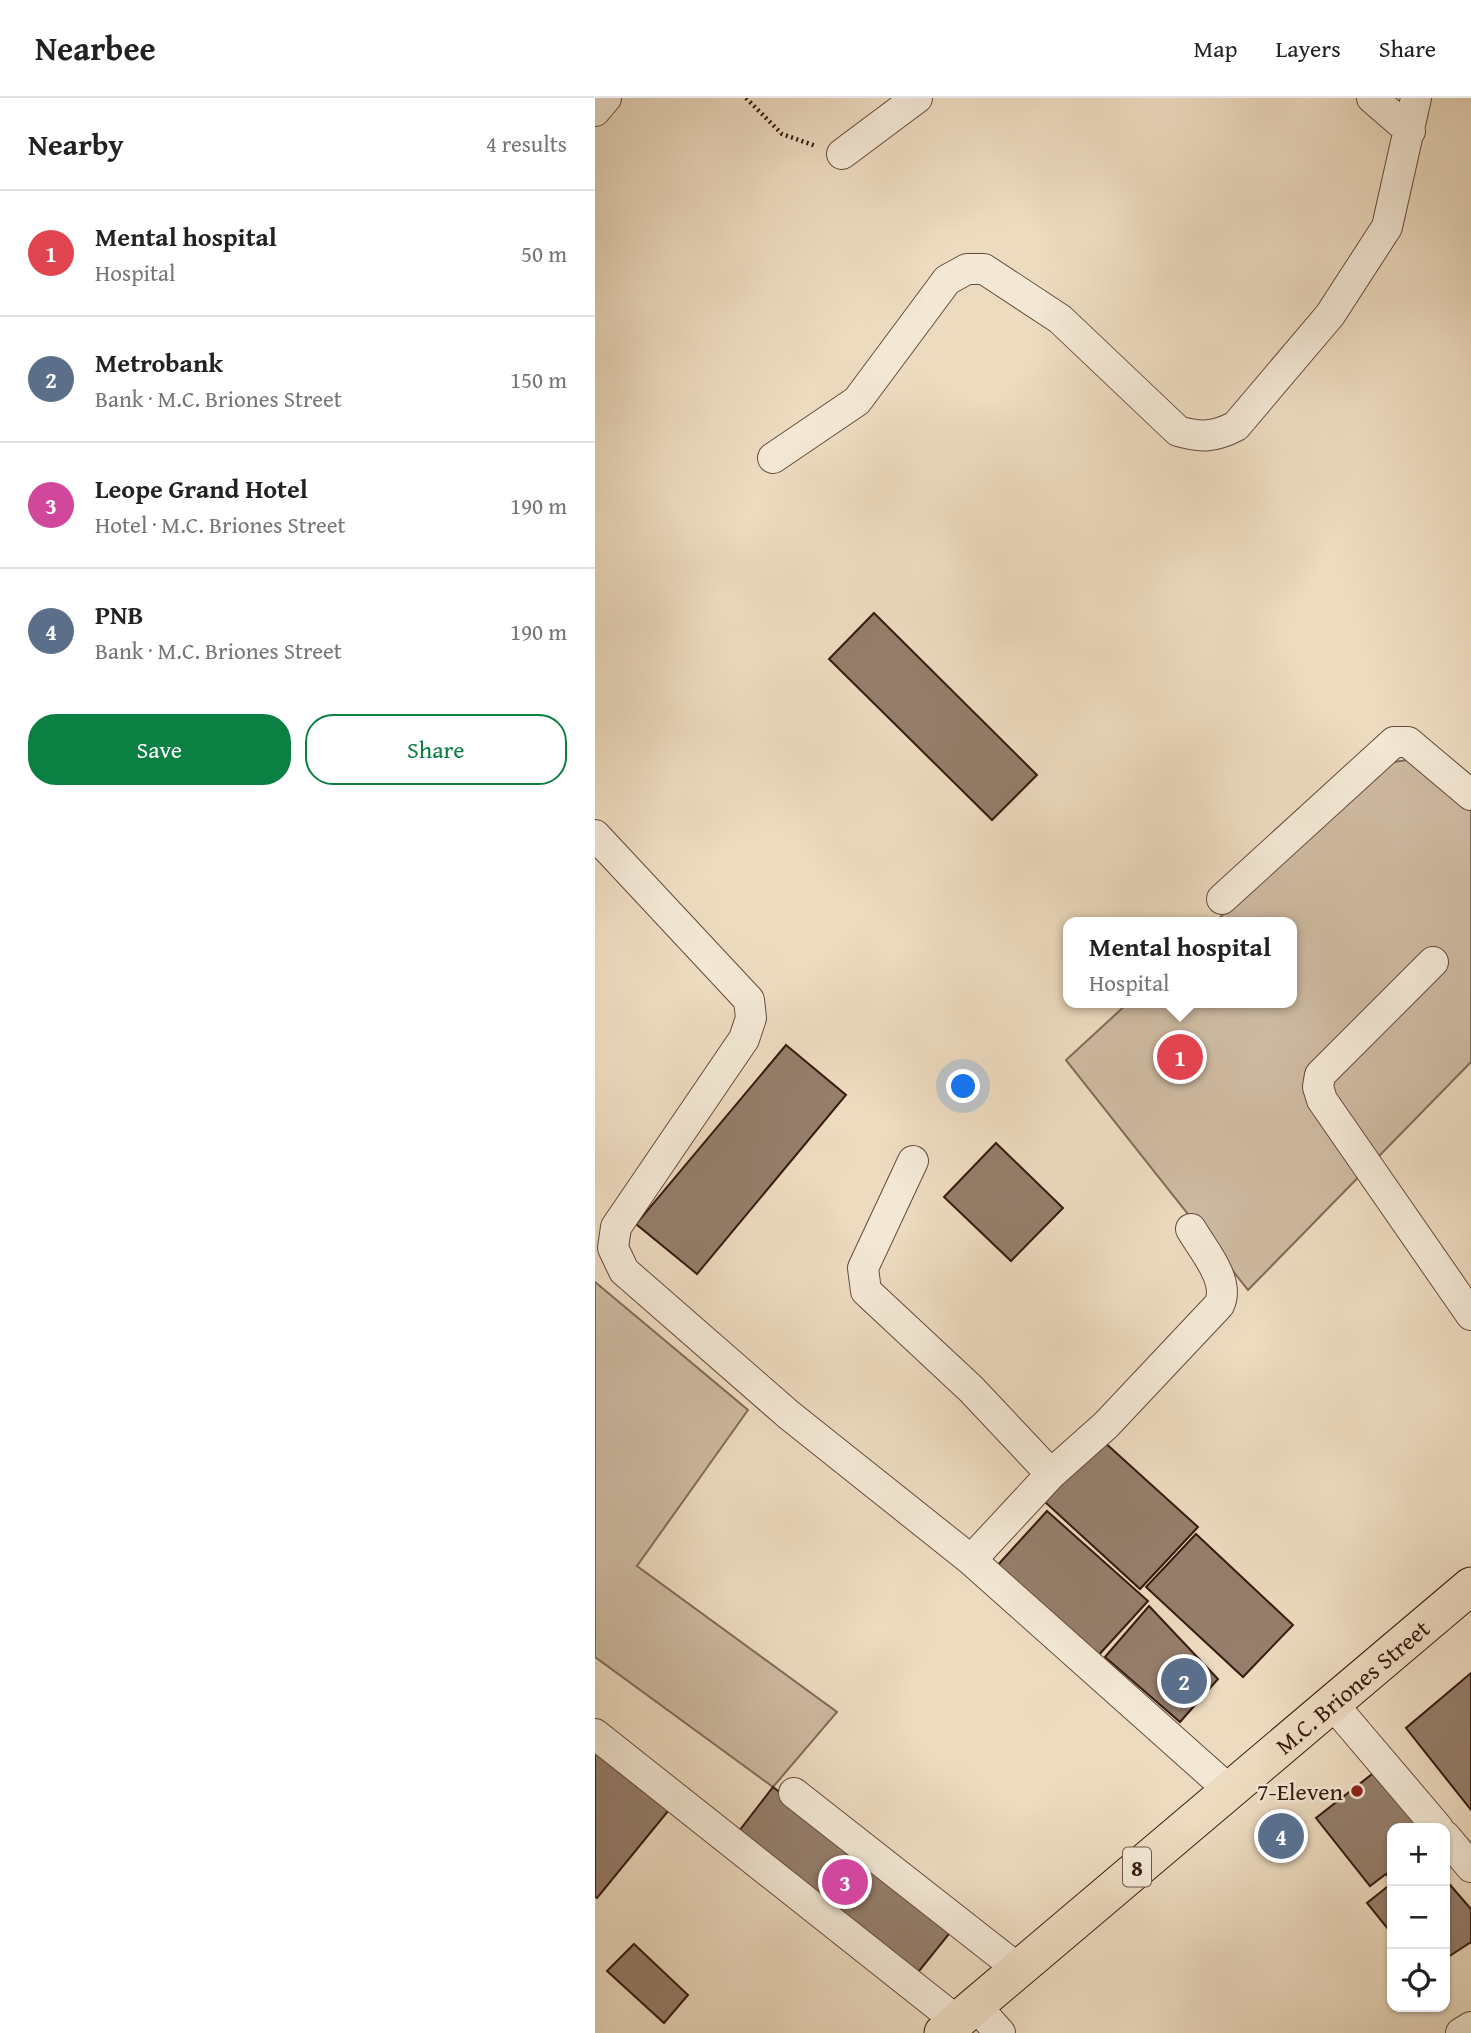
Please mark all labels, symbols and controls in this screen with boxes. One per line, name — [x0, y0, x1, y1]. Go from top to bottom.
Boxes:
text: Nearbee — [35, 24, 156, 72]
text: Map — [1194, 31, 1237, 66]
text: Layers — [1275, 31, 1341, 66]
text: Share — [1379, 31, 1436, 66]
text: Nearby — [28, 122, 124, 166]
text: 4 results — [486, 127, 567, 160]
text: Mental hospital — [95, 217, 277, 256]
text: 1 — [45, 237, 57, 270]
text: 50 m — [521, 237, 567, 270]
text: Hospital — [95, 256, 175, 289]
text: Metrobank — [95, 343, 223, 382]
text: 2 — [45, 363, 57, 396]
text: 150 m — [510, 363, 567, 396]
text: Bank · M.C. Briones Street — [95, 382, 342, 415]
text: Leope Grand Hotel — [95, 469, 308, 508]
text: 3 — [45, 489, 57, 522]
text: 190 m — [510, 489, 567, 522]
text: Hotel · M.C. Briones Street — [95, 508, 346, 541]
text: PNB — [95, 595, 144, 634]
text: 4 — [45, 615, 57, 648]
text: 190 m — [510, 615, 567, 648]
text: Bank · M.C. Briones Street — [95, 634, 342, 667]
button: Save — [28, 714, 291, 785]
button: Share — [305, 714, 567, 785]
popup — [1063, 917, 1297, 1008]
text: Mental hospital — [1089, 927, 1271, 966]
text: Hospital — [1089, 966, 1170, 999]
pin: 1 — [1157, 1031, 1203, 1083]
your location — [946, 1069, 980, 1103]
street label: M.C. Briones Street — [1267, 1611, 1437, 1762]
pin: 2 — [1161, 1655, 1207, 1707]
place label: 7-Eleven — [1257, 1774, 1344, 1809]
marker: 7-Eleven — [1349, 1783, 1365, 1799]
pin: 4 — [1258, 1810, 1304, 1862]
map controls — [1387, 1823, 1450, 2012]
button: + — [1387, 1823, 1450, 1886]
road number: 8 — [1123, 1848, 1151, 1886]
pin: 3 — [822, 1856, 868, 1908]
button: − — [1387, 1886, 1450, 1949]
button: locate — [1387, 1949, 1450, 2012]

